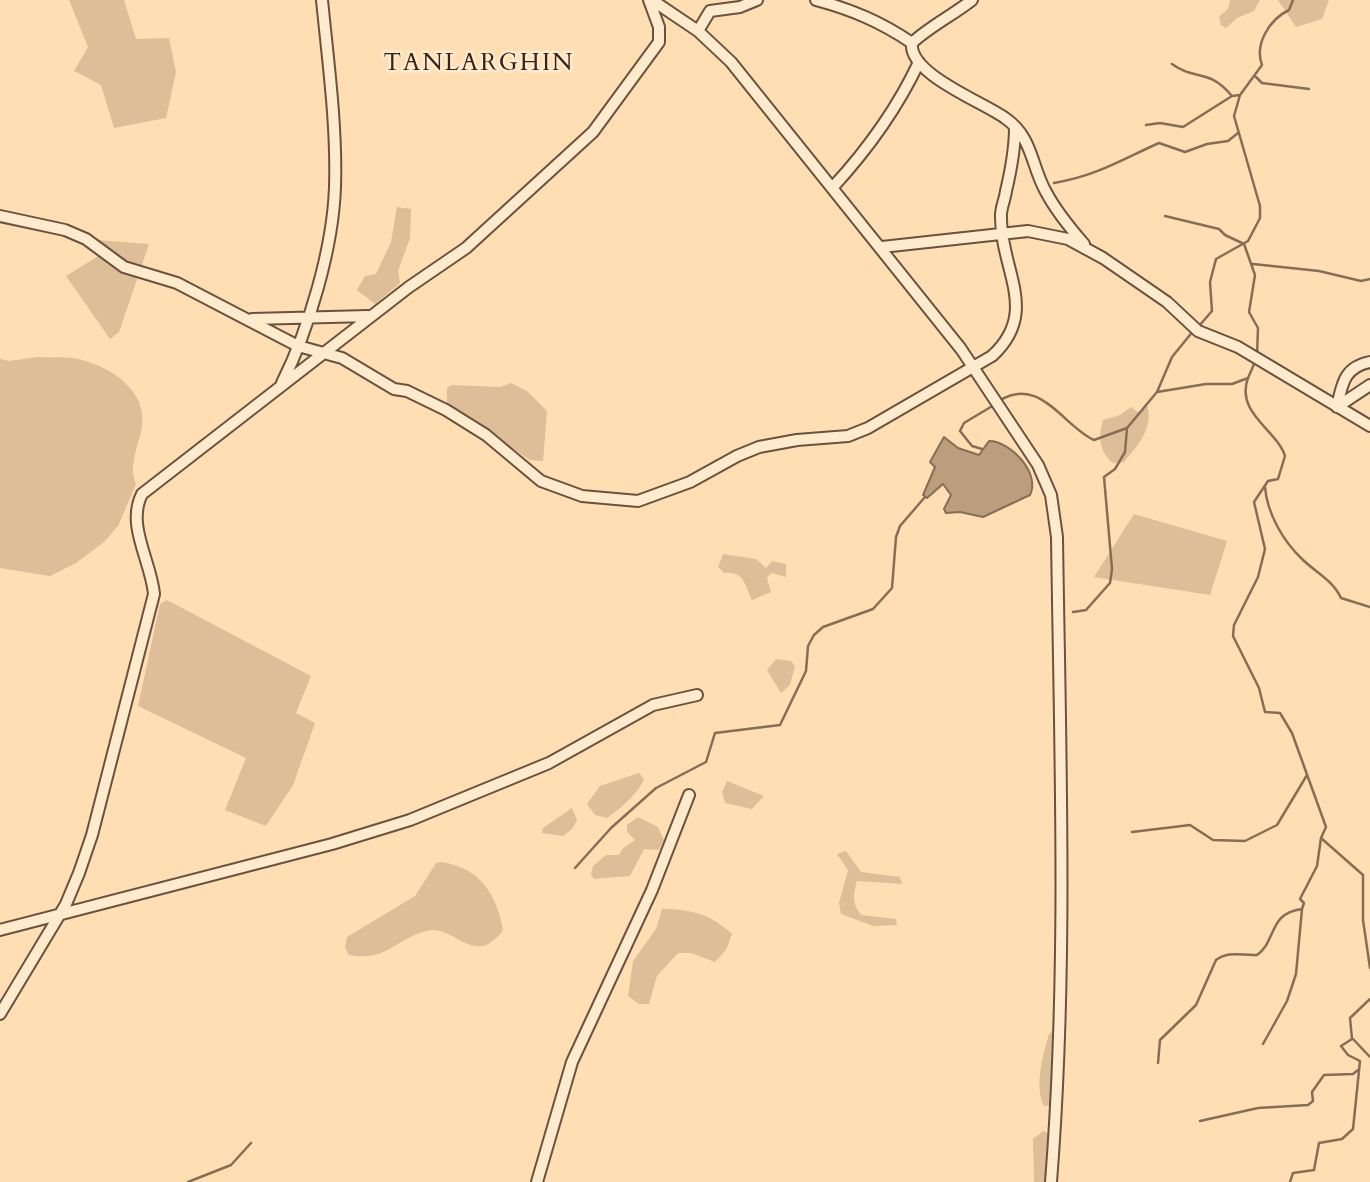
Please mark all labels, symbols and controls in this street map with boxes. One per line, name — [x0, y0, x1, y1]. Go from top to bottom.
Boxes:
district label: TANLARGHIN — [385, 50, 573, 78]

